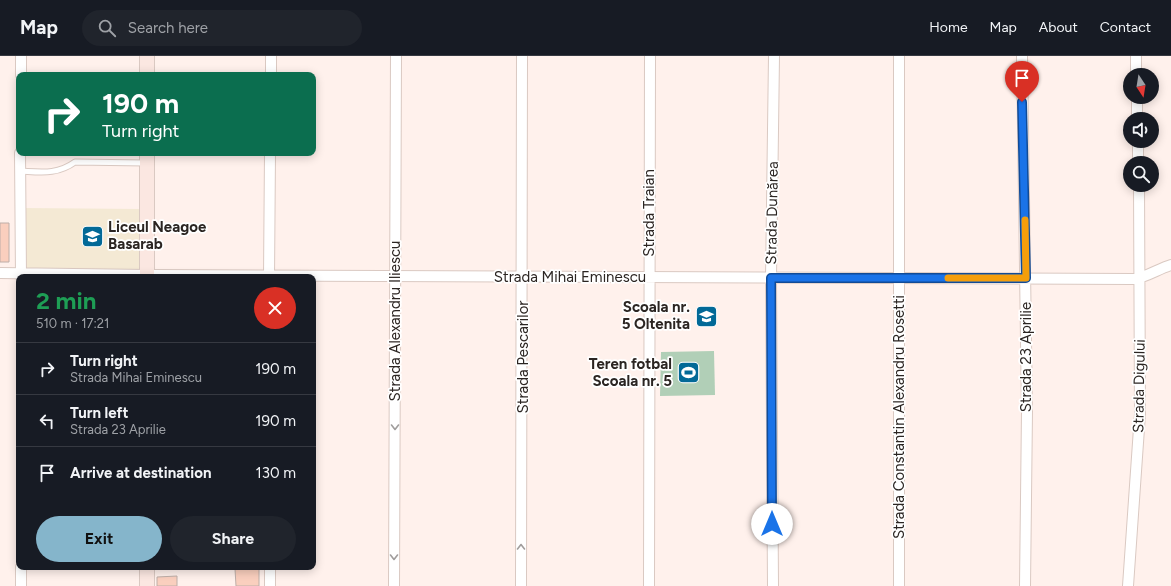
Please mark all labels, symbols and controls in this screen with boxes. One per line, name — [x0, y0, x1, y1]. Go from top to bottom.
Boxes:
search box — [82, 10, 362, 46]
text: Map — [20, 16, 58, 39]
icon: search — [96, 17, 118, 39]
text: Search here — [128, 19, 208, 37]
text: Home — [929, 19, 968, 36]
text: Map — [990, 19, 1017, 36]
text: About — [1039, 19, 1078, 36]
text: Contact — [1100, 19, 1151, 36]
pin — [1005, 61, 1039, 102]
icon: arrive — [1011, 67, 1033, 89]
north arrow — [1123, 68, 1159, 104]
map controls — [1123, 68, 1159, 192]
text: 190 m — [102, 86, 179, 120]
icon: right — [36, 88, 88, 140]
button: sound — [1123, 112, 1159, 148]
text: Turn right — [102, 120, 179, 142]
button: search — [1123, 156, 1159, 192]
street label: Strada Dunărea — [762, 161, 782, 265]
street label: Strada Traian — [640, 169, 658, 257]
place label: Liceul Neagoe Basarab — [108, 218, 207, 253]
school or university icon: Liceul Neagoe Basarab — [79, 223, 105, 249]
street label: Strada Alexandru Iliescu — [386, 241, 404, 401]
street label: Strada Mihai Eminescu — [494, 268, 646, 286]
text: 2 min — [36, 286, 96, 315]
button: close — [254, 287, 296, 329]
street label: Strada Constantin Alexandru Rosetti — [890, 295, 908, 539]
place label: Scoala nr. 5 Oltenita — [622, 298, 690, 333]
street label: Strada Pescarilor — [514, 301, 532, 413]
street label: Strada 23 Aprilie — [1017, 302, 1035, 412]
school or university icon: Scoala nr. 5 Oltenita — [693, 303, 719, 329]
text: 510 m · 17:21 — [36, 316, 109, 331]
street label: Strada Digului — [1129, 339, 1149, 433]
text: Turn right — [70, 352, 138, 370]
place label: Teren fotbal Scoala nr. 5 — [589, 355, 672, 390]
icon: right — [36, 358, 58, 380]
text: 190 m — [255, 360, 296, 378]
sports icon: Teren fotbal Scoala nr. 5 — [675, 360, 701, 386]
text: Strada Mihai Eminescu — [70, 370, 202, 385]
text: Turn left — [70, 404, 128, 422]
icon: left — [36, 410, 58, 432]
text: 190 m — [255, 412, 296, 430]
text: Strada 23 Aprilie — [70, 422, 166, 437]
one-way arrow — [391, 424, 399, 430]
icon: arrive — [36, 462, 58, 484]
text: Arrive at destination — [70, 464, 211, 482]
text: 130 m — [256, 464, 296, 482]
position arrow — [751, 503, 793, 545]
button: Exit — [36, 516, 162, 562]
button: Share — [170, 516, 296, 562]
one-way arrow — [517, 544, 525, 550]
one-way arrow — [390, 554, 398, 560]

